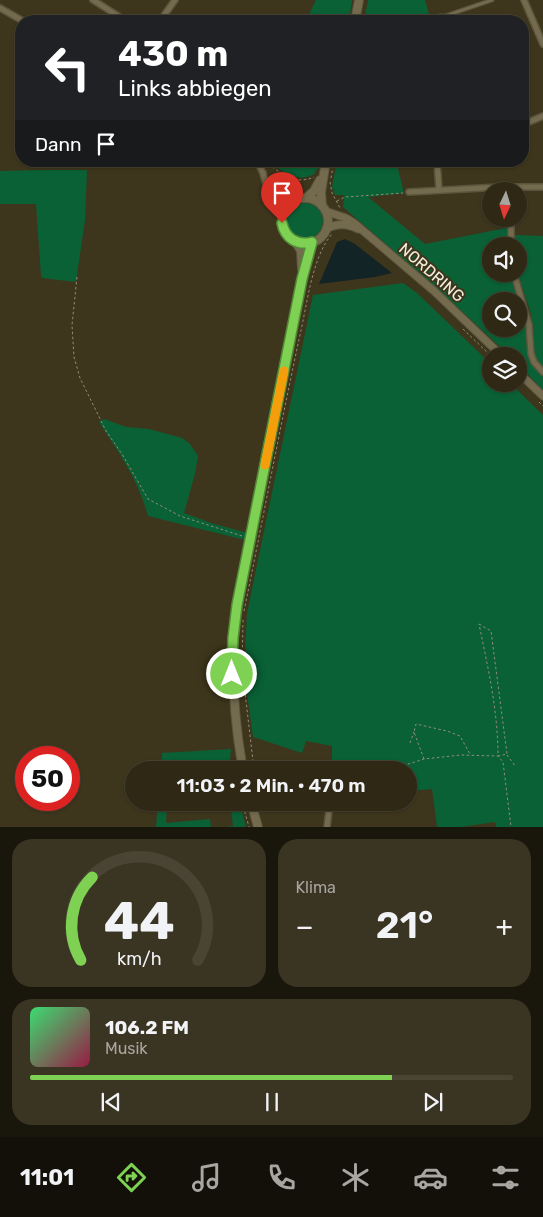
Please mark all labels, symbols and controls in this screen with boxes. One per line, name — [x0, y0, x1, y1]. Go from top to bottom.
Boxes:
text: 430 m — [118, 33, 228, 75]
icon: left — [35, 35, 100, 100]
text: Links abbiegen — [118, 75, 272, 102]
icon: arrive — [92, 130, 120, 158]
text: Dann — [35, 133, 82, 156]
pin — [261, 172, 303, 223]
icon: arrive — [268, 179, 296, 207]
north arrow — [482, 182, 528, 228]
map controls — [482, 182, 527, 392]
button: sound — [482, 237, 527, 282]
street label: NORDRING — [395, 239, 468, 306]
button: search — [482, 292, 527, 337]
button: layers — [482, 347, 527, 392]
position arrow — [205, 647, 257, 699]
speed limit sign: 50 — [15, 746, 80, 811]
text: 11:03 · 2 Min. · 470 m — [176, 774, 366, 797]
text: Klima — [296, 878, 336, 897]
text: 44 — [103, 890, 174, 952]
text: 21° — [376, 902, 433, 948]
text: − — [296, 910, 314, 943]
text: + — [496, 910, 513, 943]
text: km/h — [116, 948, 161, 969]
text: 106.2 FM — [105, 1016, 189, 1039]
text: Musik — [105, 1039, 148, 1058]
icon: previous — [97, 1088, 125, 1116]
icon: pause — [258, 1088, 286, 1116]
icon: next — [419, 1088, 447, 1116]
icon: directions — [114, 1160, 149, 1195]
icon: music — [189, 1160, 224, 1195]
icon: phone — [264, 1160, 299, 1195]
icon: climate — [338, 1160, 373, 1195]
icon: car — [413, 1160, 448, 1195]
icon: filters — [488, 1160, 523, 1195]
text: 11:01 — [20, 1164, 74, 1191]

